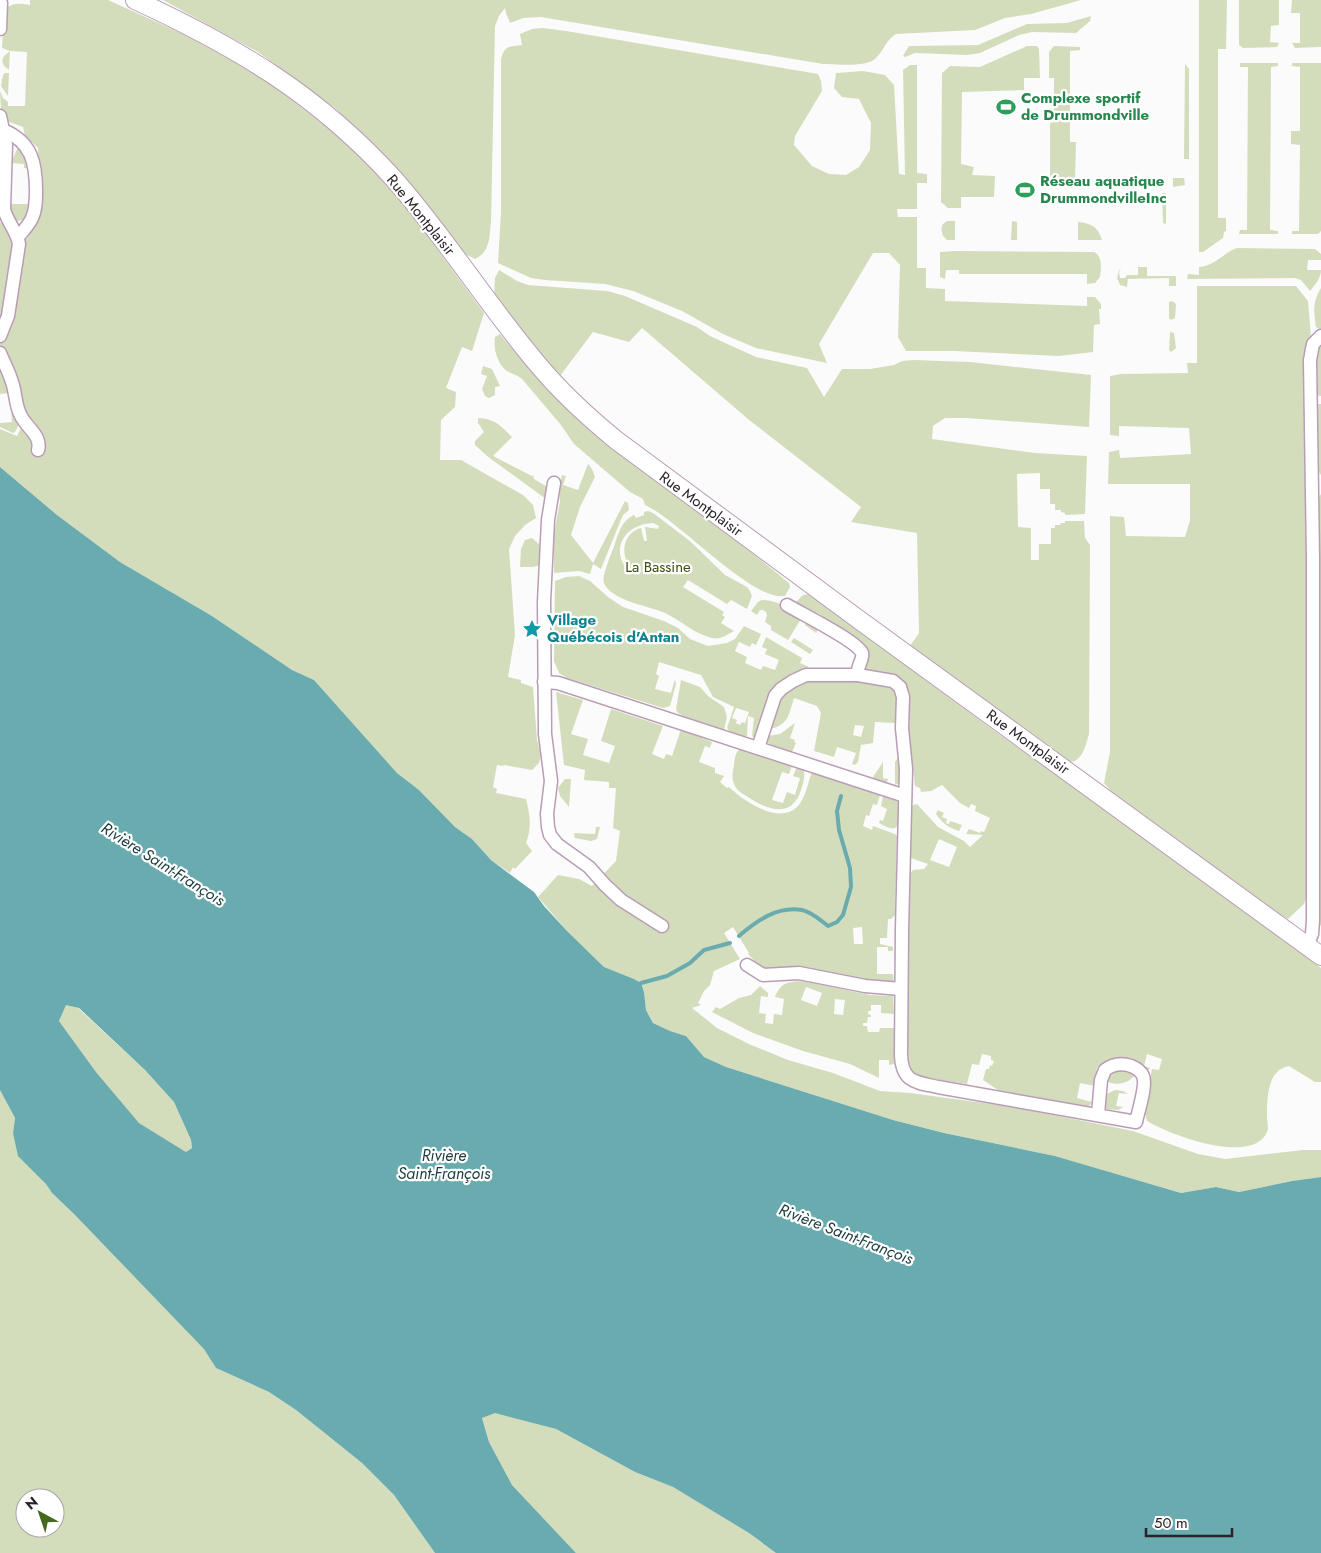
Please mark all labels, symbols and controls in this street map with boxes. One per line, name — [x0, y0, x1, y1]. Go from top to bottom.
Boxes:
place label: Complexe sportif de Drummondville — [1021, 87, 1150, 126]
sports icon: Complexe sportif de Drummondville — [995, 96, 1017, 118]
street label: Rue Montplaisir — [381, 170, 461, 261]
place label: Réseau aquatique DrummondvilleInc — [1040, 170, 1167, 209]
sports icon: Réseau aquatique DrummondvilleInc — [1014, 179, 1036, 201]
street label: Rue Montplaisir — [655, 466, 748, 542]
park label: La Bassine — [625, 556, 691, 578]
place label: Village Québécois d'Antan — [546, 609, 680, 648]
place icon: Village Québécois d'Antan — [521, 618, 543, 640]
street label: Rue Montplaisir — [982, 704, 1075, 780]
water label: Rivière Saint-François — [97, 817, 230, 912]
water label: Rivière Saint-François — [398, 1144, 491, 1185]
water label: Rivière Saint-François — [776, 1198, 917, 1270]
north arrow — [15, 1488, 65, 1538]
text: N — [21, 1492, 42, 1514]
scale bar — [1146, 1506, 1232, 1538]
text: 50 m — [1154, 1512, 1188, 1534]

